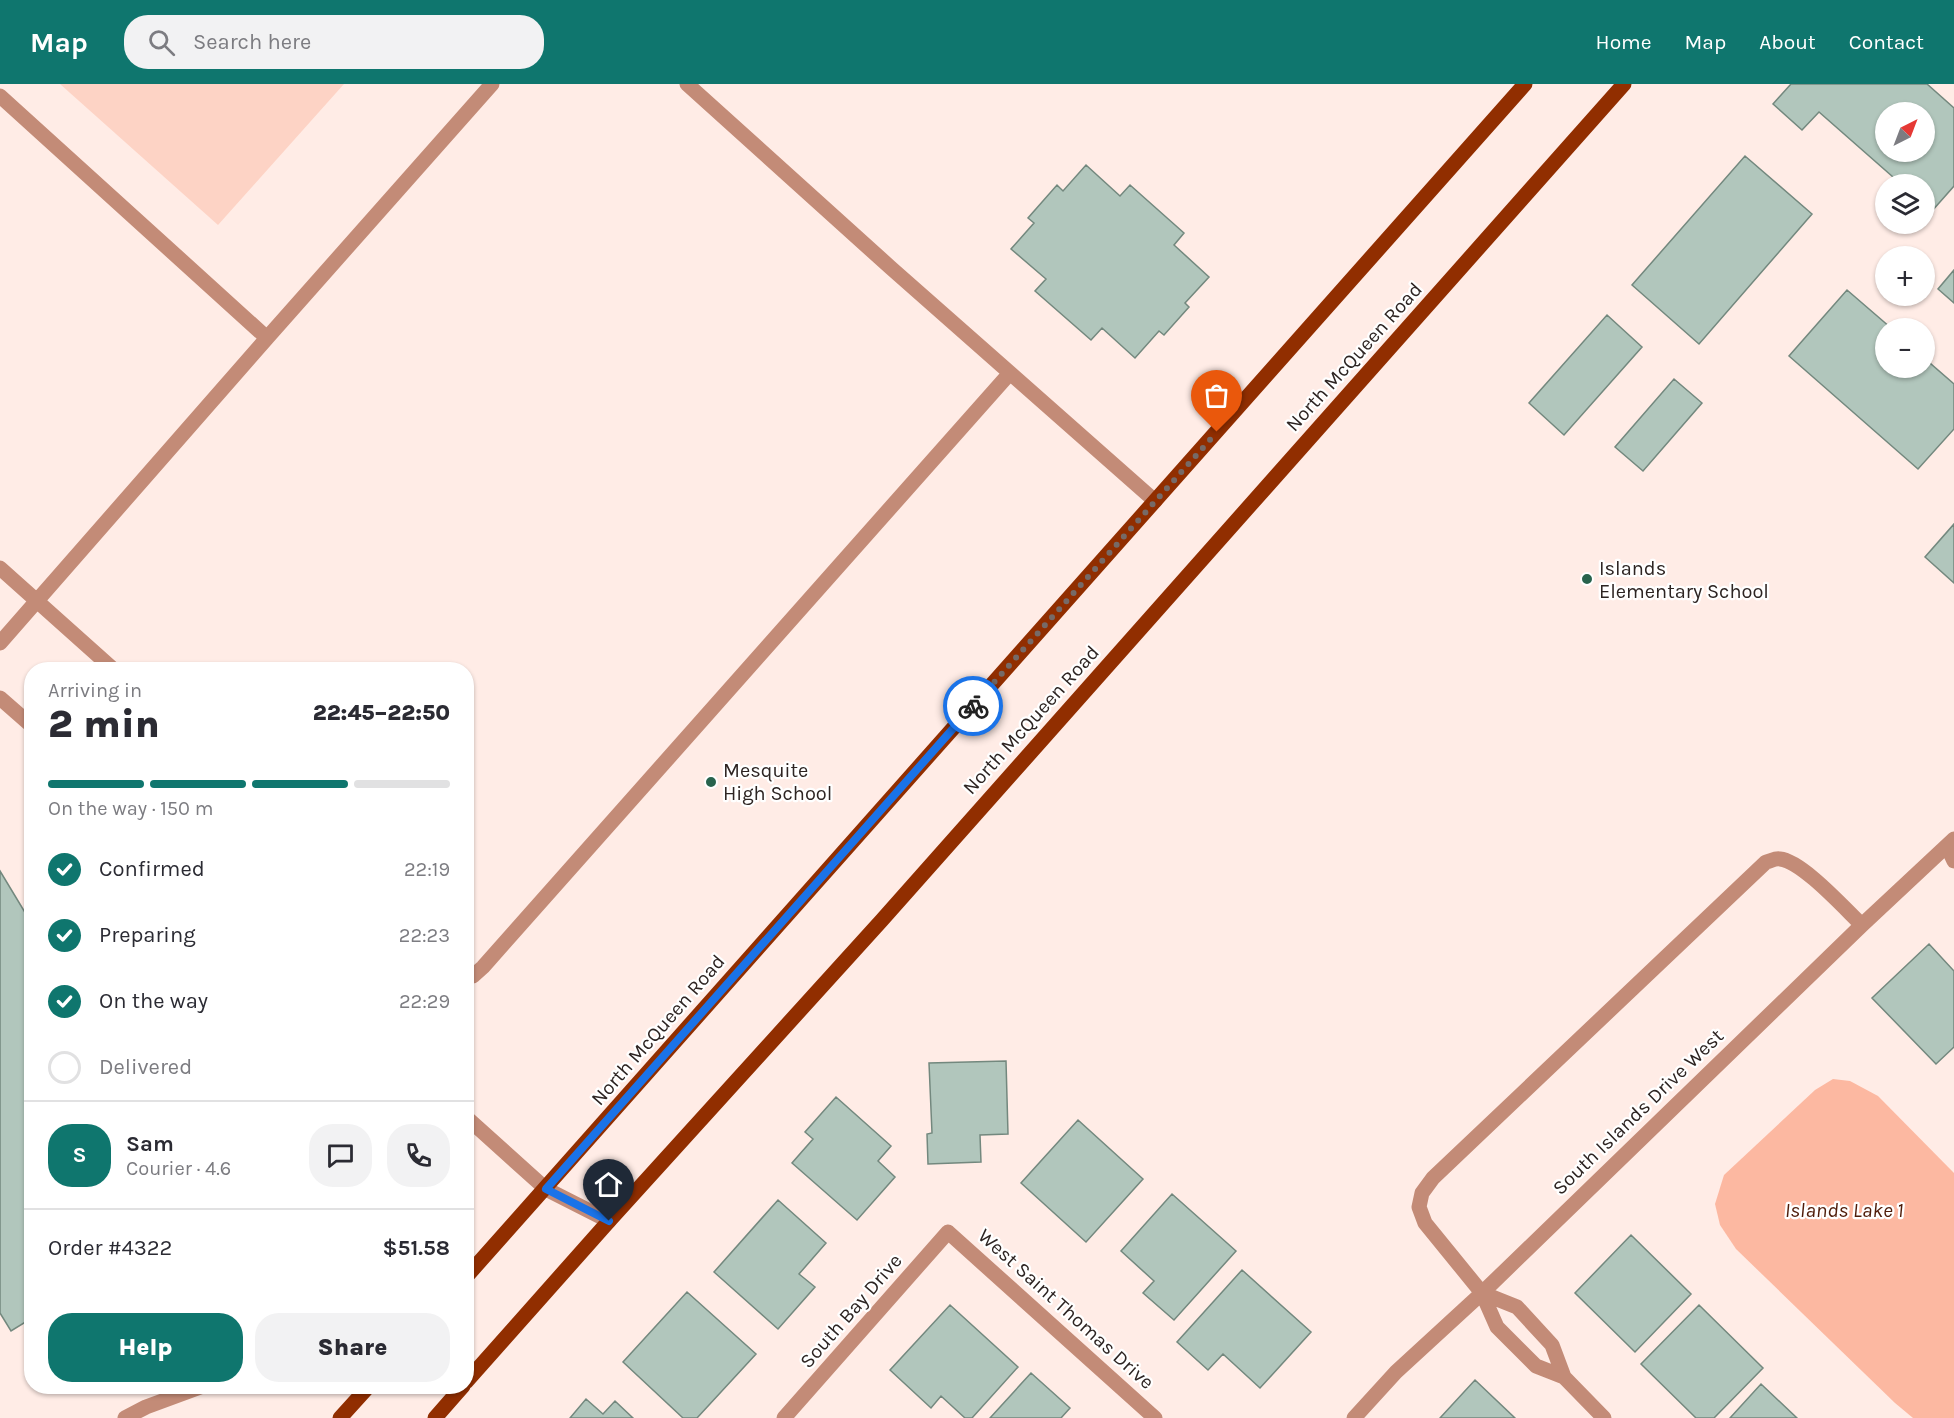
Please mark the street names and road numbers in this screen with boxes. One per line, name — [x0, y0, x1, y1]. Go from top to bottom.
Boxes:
street label: North McQueen Road — [1281, 278, 1427, 436]
street label: North McQueen Road — [958, 641, 1104, 799]
street label: North McQueen Road — [586, 950, 730, 1110]
street label: South Islands Drive West — [1548, 1024, 1728, 1200]
street label: West Saint Thomas Drive — [973, 1224, 1159, 1394]
street label: South Bay Drive — [795, 1249, 907, 1373]

